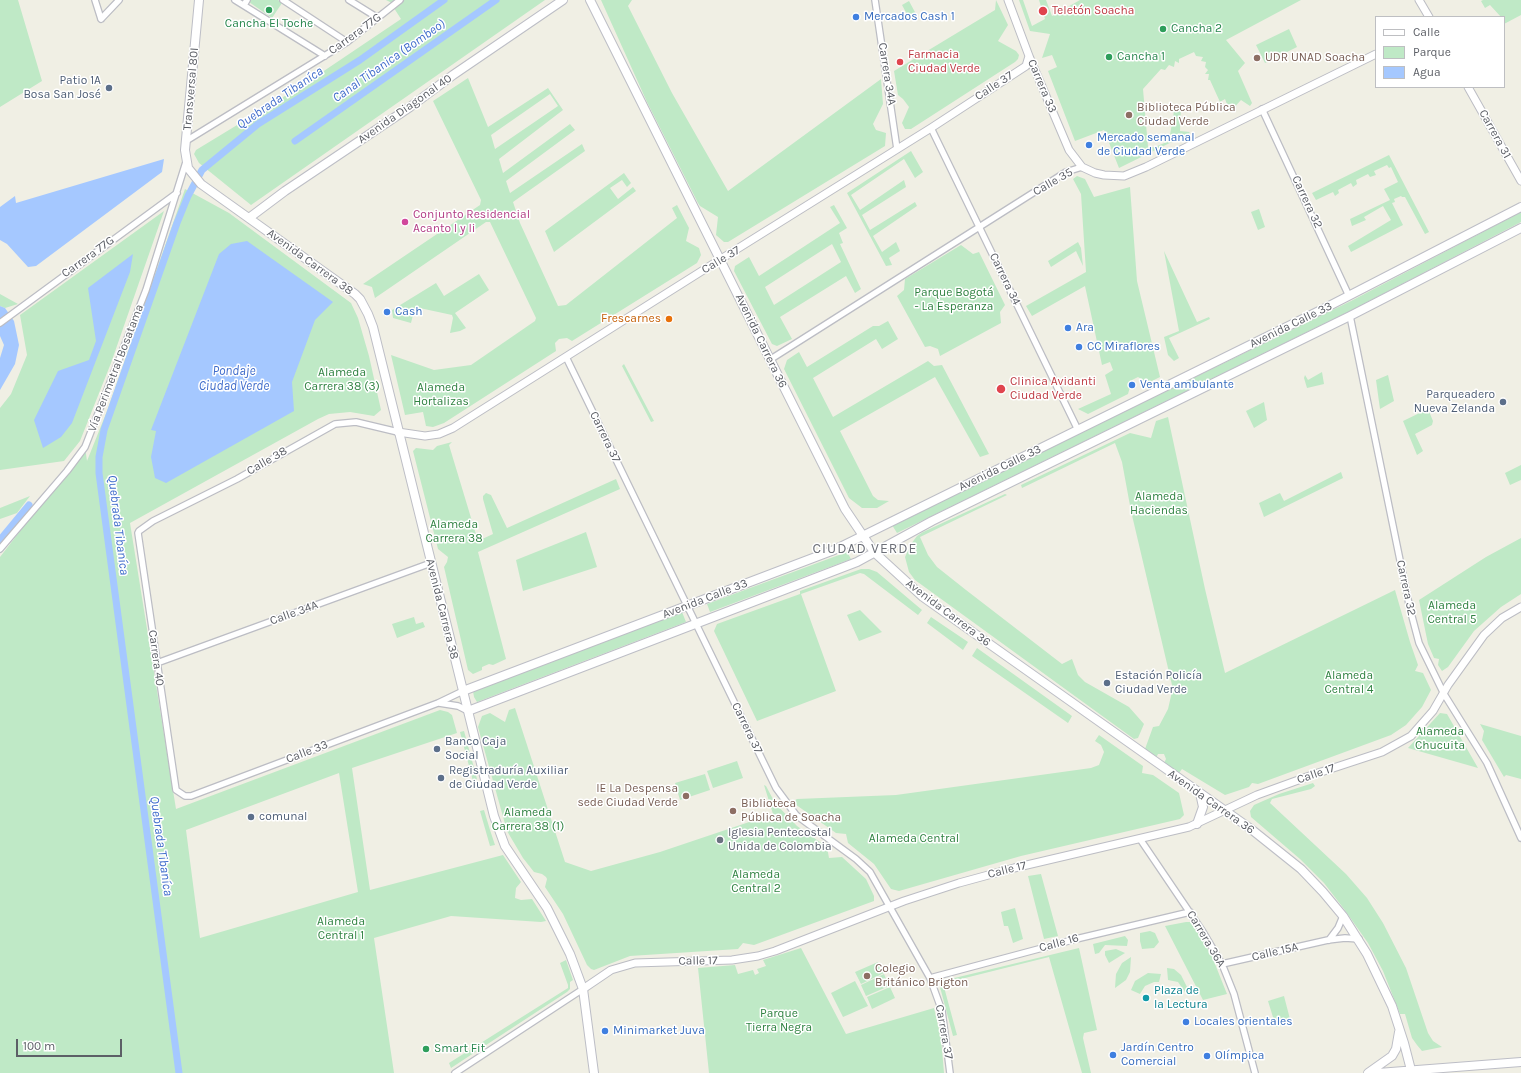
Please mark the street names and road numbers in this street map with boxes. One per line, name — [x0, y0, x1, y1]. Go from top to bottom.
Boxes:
street label: Carrera 77G — [326, 10, 384, 58]
street label: Carrera 34A — [875, 42, 899, 106]
street label: Transversal 80I — [180, 47, 202, 131]
street label: Carrera 33 — [1024, 57, 1060, 115]
street label: Calle 37 — [972, 68, 1016, 104]
street label: Avenida Diagonal 40 — [355, 71, 455, 147]
street label: Carrera 31 — [1476, 107, 1514, 161]
street label: Calle 35 — [1031, 165, 1075, 199]
street label: Carrera 32 — [1289, 173, 1325, 231]
street label: Avenida Carrera 38 — [264, 226, 356, 298]
street label: Carrera 77G — [59, 233, 117, 281]
street label: Calle 37 — [699, 243, 743, 277]
street label: Carrera 34 — [986, 251, 1024, 307]
street label: Avenida Carrera 36 — [732, 292, 790, 390]
street label: Avenida Calle 33 — [1247, 299, 1335, 351]
street label: Vía Perimetral Bosatama — [85, 302, 147, 434]
street label: Carrera 37 — [586, 409, 624, 465]
street label: Avenida Calle 33 — [956, 442, 1044, 494]
street label: Calle 38 — [244, 444, 290, 478]
street label: Avenida Carrera 38 — [423, 557, 461, 661]
street label: Carrera 32 — [1393, 559, 1419, 617]
street label: Avenida Calle 33 — [660, 576, 750, 622]
street label: Avenida Carrera 36 — [903, 576, 993, 650]
street label: Calle 34A — [268, 598, 320, 628]
street label: Carrera 40 — [145, 629, 167, 687]
street label: Carrera 37 — [728, 700, 766, 756]
street label: Calle 33 — [284, 737, 330, 767]
street label: Calle 17 — [1295, 761, 1337, 787]
street label: Avenida Carrera 36 — [1165, 767, 1257, 837]
street label: Calle 17 — [986, 858, 1028, 882]
street label: Carrera 36A — [1183, 908, 1229, 970]
street label: Calle 16 — [1038, 931, 1080, 955]
street label: Calle 15A — [1250, 940, 1300, 964]
street label: Calle 17 — [678, 953, 718, 969]
street label: Carrera 37 — [932, 1004, 956, 1060]

